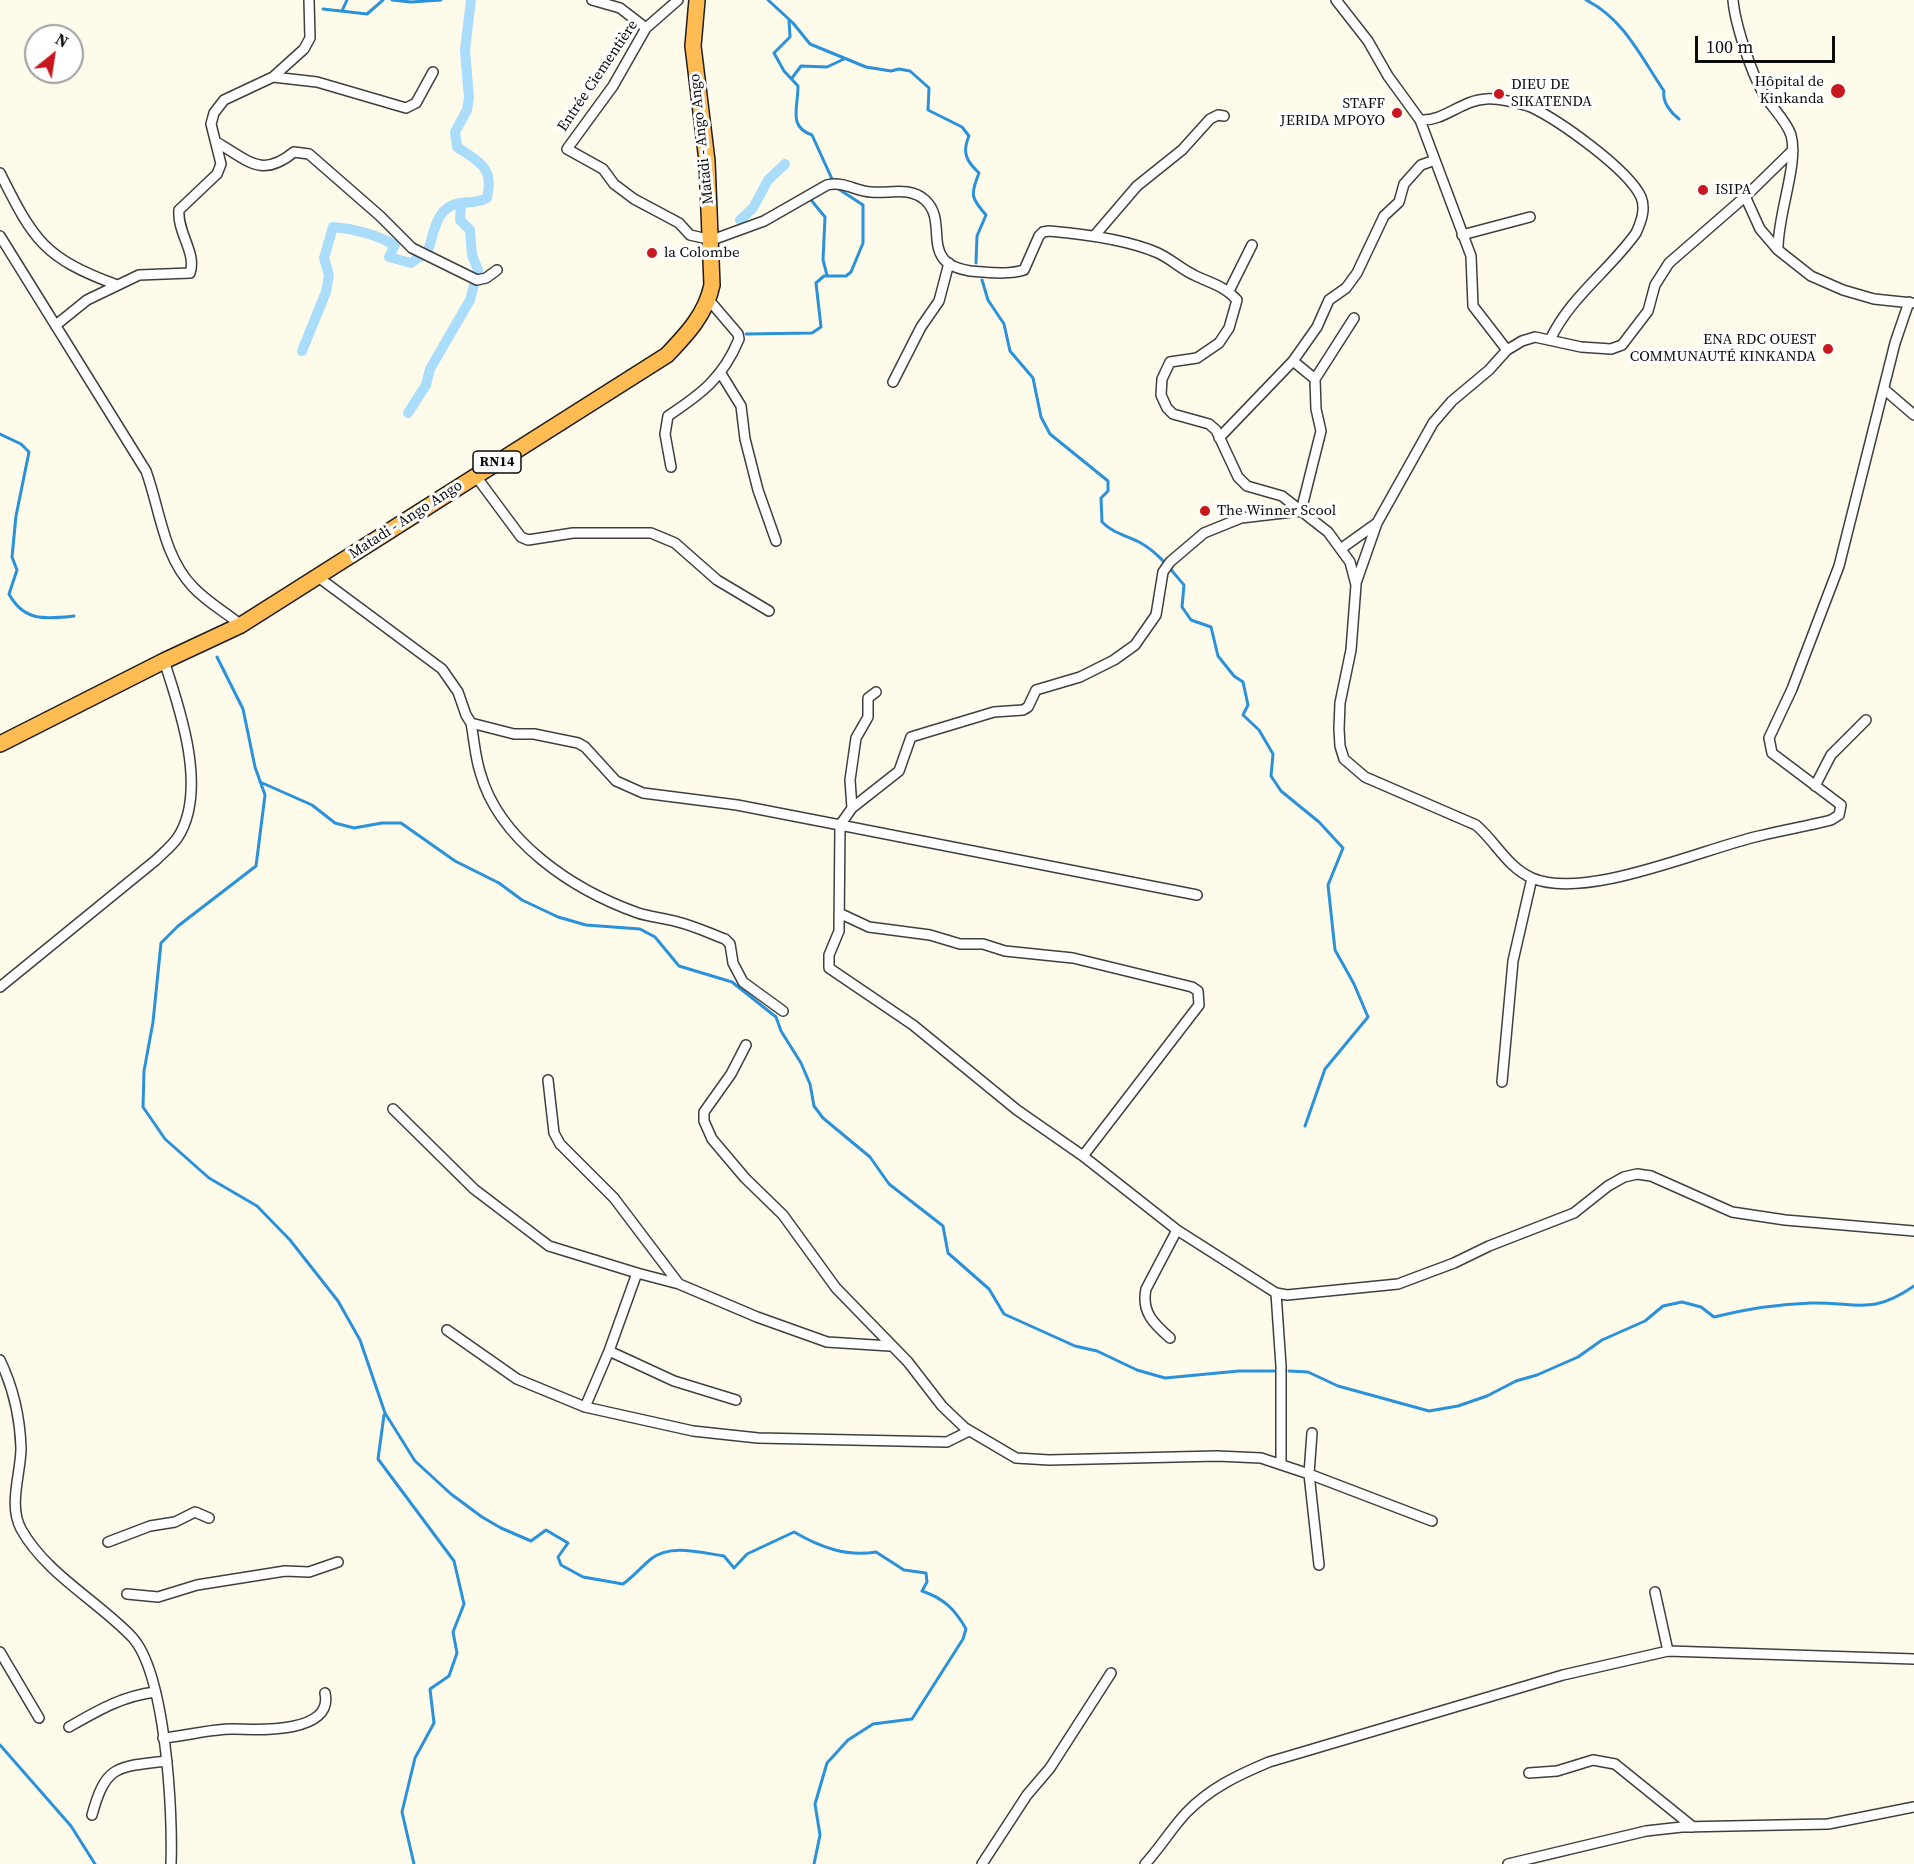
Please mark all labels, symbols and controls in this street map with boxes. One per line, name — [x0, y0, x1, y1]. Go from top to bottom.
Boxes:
street label: Entrée Ciementière — [554, 17, 642, 135]
north arrow — [24, 24, 84, 84]
scale bar — [1698, 24, 1838, 62]
text: N — [51, 28, 73, 53]
text: 100 m — [1706, 34, 1753, 59]
street label: Matadi - Ango Ango — [686, 73, 718, 205]
place label: Hôpital de Kinkanda — [1755, 73, 1824, 108]
place label: DIEU DE SIKATENDA — [1511, 76, 1592, 111]
marker: Hôpital de Kinkanda — [1829, 82, 1847, 100]
marker: DIEU DE SIKATENDA — [1492, 87, 1506, 101]
place label: STAFF JERIDA MPOYO — [1280, 95, 1385, 130]
marker: STAFF JERIDA MPOYO — [1390, 106, 1404, 120]
place label: ISIPA — [1715, 181, 1752, 199]
marker: ISIPA — [1696, 183, 1710, 197]
place label: la Colombe — [664, 244, 740, 262]
marker: la Colombe — [645, 246, 659, 260]
place label: ENA RDC OUEST COMMUNAUTÉ KINKANDA — [1630, 331, 1816, 366]
marker: ENA RDC OUEST COMMUNAUTÉ KINKANDA — [1821, 342, 1835, 356]
road number: RN14 — [473, 451, 521, 473]
street label: Matadi - Ango Ango — [346, 477, 466, 563]
place label: The Winner Scool — [1217, 502, 1336, 520]
marker: The Winner Scool — [1198, 504, 1212, 518]

